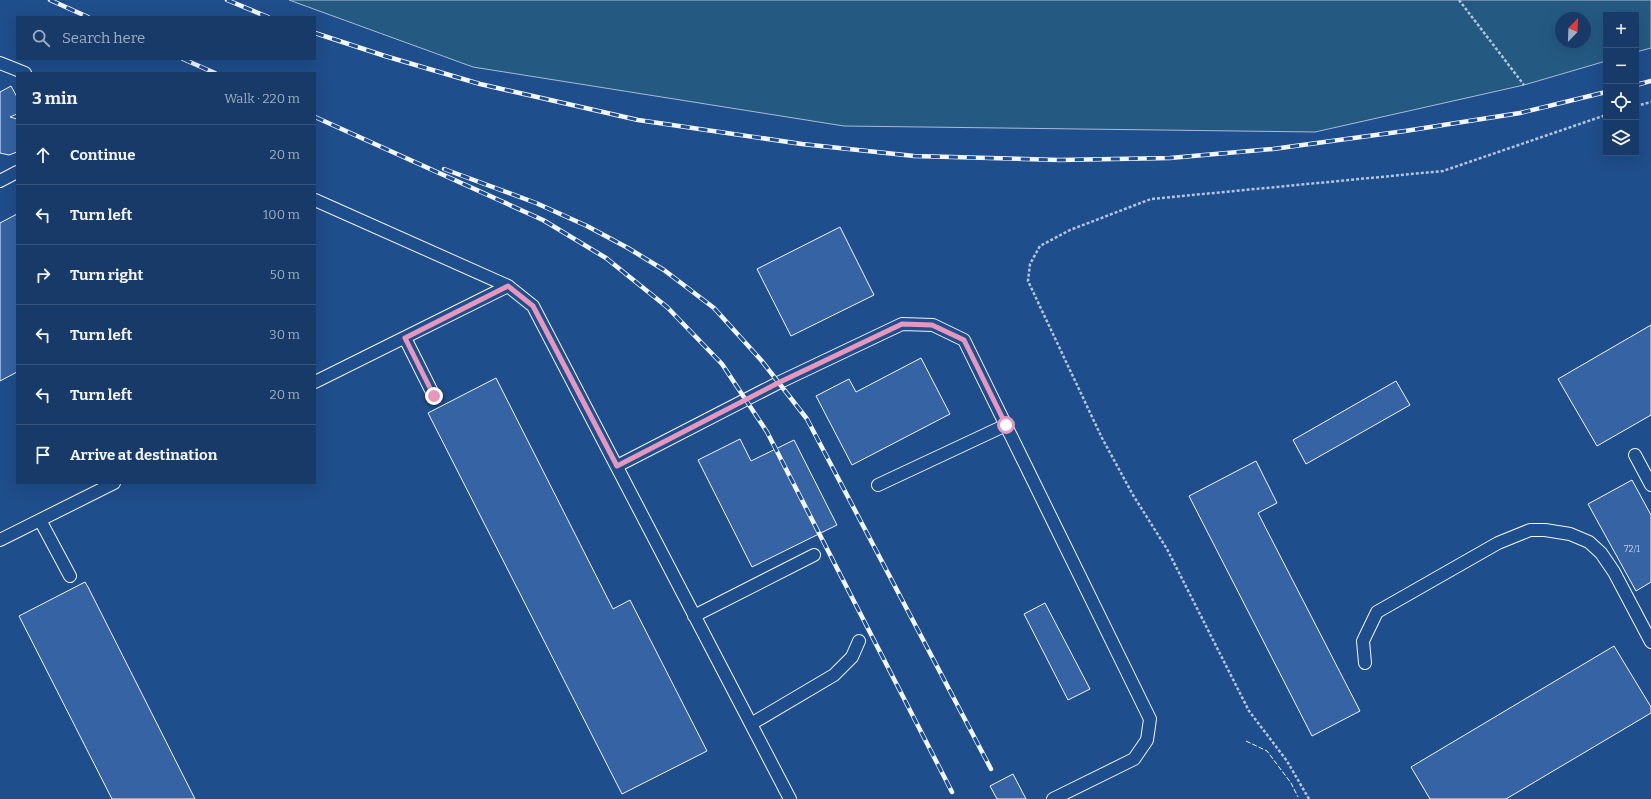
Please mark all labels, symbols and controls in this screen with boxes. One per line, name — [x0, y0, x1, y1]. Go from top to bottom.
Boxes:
north arrow — [1555, 12, 1591, 48]
map controls — [1603, 12, 1639, 156]
button: + — [1603, 12, 1639, 48]
search box — [16, 16, 316, 60]
icon: search — [30, 27, 52, 49]
text: Search here — [62, 29, 145, 47]
button: − — [1603, 48, 1639, 84]
button: locate — [1603, 84, 1639, 120]
text: 3 min — [32, 88, 77, 109]
text: Walk · 220 m — [224, 91, 300, 106]
button: layers — [1603, 120, 1639, 156]
icon: ahead — [32, 144, 54, 166]
text: Continue — [70, 146, 136, 164]
text: 20 m — [270, 147, 300, 162]
icon: left — [32, 204, 54, 226]
text: Turn left — [70, 206, 132, 224]
text: 100 m — [263, 207, 300, 222]
icon: right — [32, 264, 54, 286]
text: Turn right — [70, 266, 143, 284]
text: 50 m — [270, 267, 300, 282]
icon: left — [32, 324, 54, 346]
text: Turn left — [70, 326, 132, 344]
text: 30 m — [269, 327, 300, 342]
icon: left — [32, 384, 54, 406]
text: Turn left — [70, 386, 132, 404]
text: 20 m — [270, 387, 300, 402]
route end — [425, 387, 443, 405]
route start — [997, 416, 1015, 434]
icon: arrive — [32, 444, 54, 466]
text: Arrive at destination — [70, 446, 217, 464]
house number: 72/1 — [1624, 544, 1640, 554]

